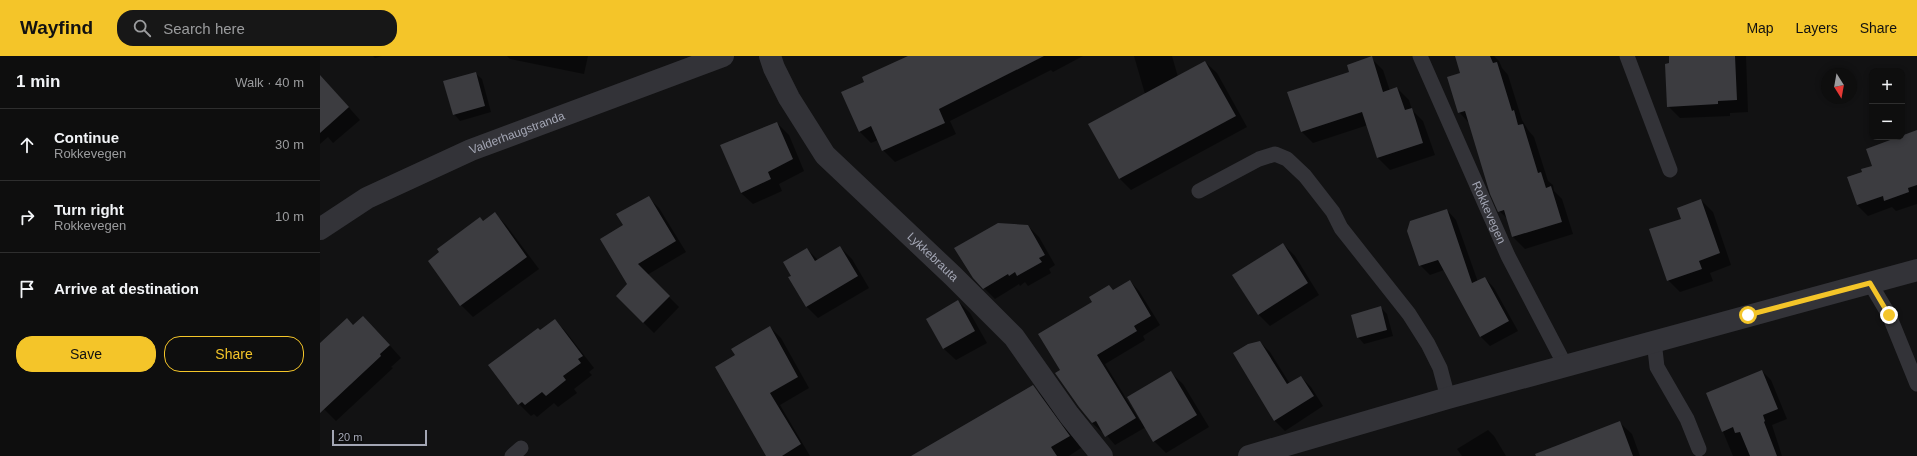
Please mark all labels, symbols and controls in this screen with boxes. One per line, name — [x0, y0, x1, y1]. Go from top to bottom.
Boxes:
search box — [117, 10, 397, 46]
text: Wayfind — [20, 17, 93, 38]
icon: search — [131, 17, 153, 39]
text: Search here — [163, 20, 245, 37]
text: Map — [1746, 20, 1774, 36]
text: Layers — [1796, 20, 1838, 36]
text: Share — [1860, 20, 1897, 36]
north arrow — [1821, 68, 1857, 104]
map controls — [1869, 68, 1905, 140]
button: + — [1869, 68, 1905, 104]
text: 1 min — [16, 72, 60, 91]
text: Walk · 40 m — [235, 75, 304, 90]
button: − — [1869, 104, 1905, 140]
street label: Valderhaugstranda — [467, 109, 567, 157]
text: Continue — [54, 129, 119, 146]
icon: ahead — [16, 134, 38, 156]
text: 30 m — [275, 137, 304, 152]
text: Rokkevegen — [54, 146, 126, 161]
street label: Rokkevegen — [1469, 179, 1509, 246]
text: Turn right — [54, 201, 124, 218]
icon: right — [16, 206, 38, 228]
text: 10 m — [275, 209, 304, 224]
text: Rokkevegen — [54, 218, 126, 233]
street label: Lykkebrauta — [904, 230, 962, 285]
icon: arrive — [16, 278, 38, 300]
text: Arrive at destination — [54, 280, 199, 297]
route start — [1739, 306, 1757, 324]
route end — [1880, 306, 1898, 324]
button: Save — [16, 336, 156, 372]
button: Share — [164, 336, 304, 372]
scale bar — [332, 428, 427, 447]
text: 20 m — [338, 431, 362, 443]

